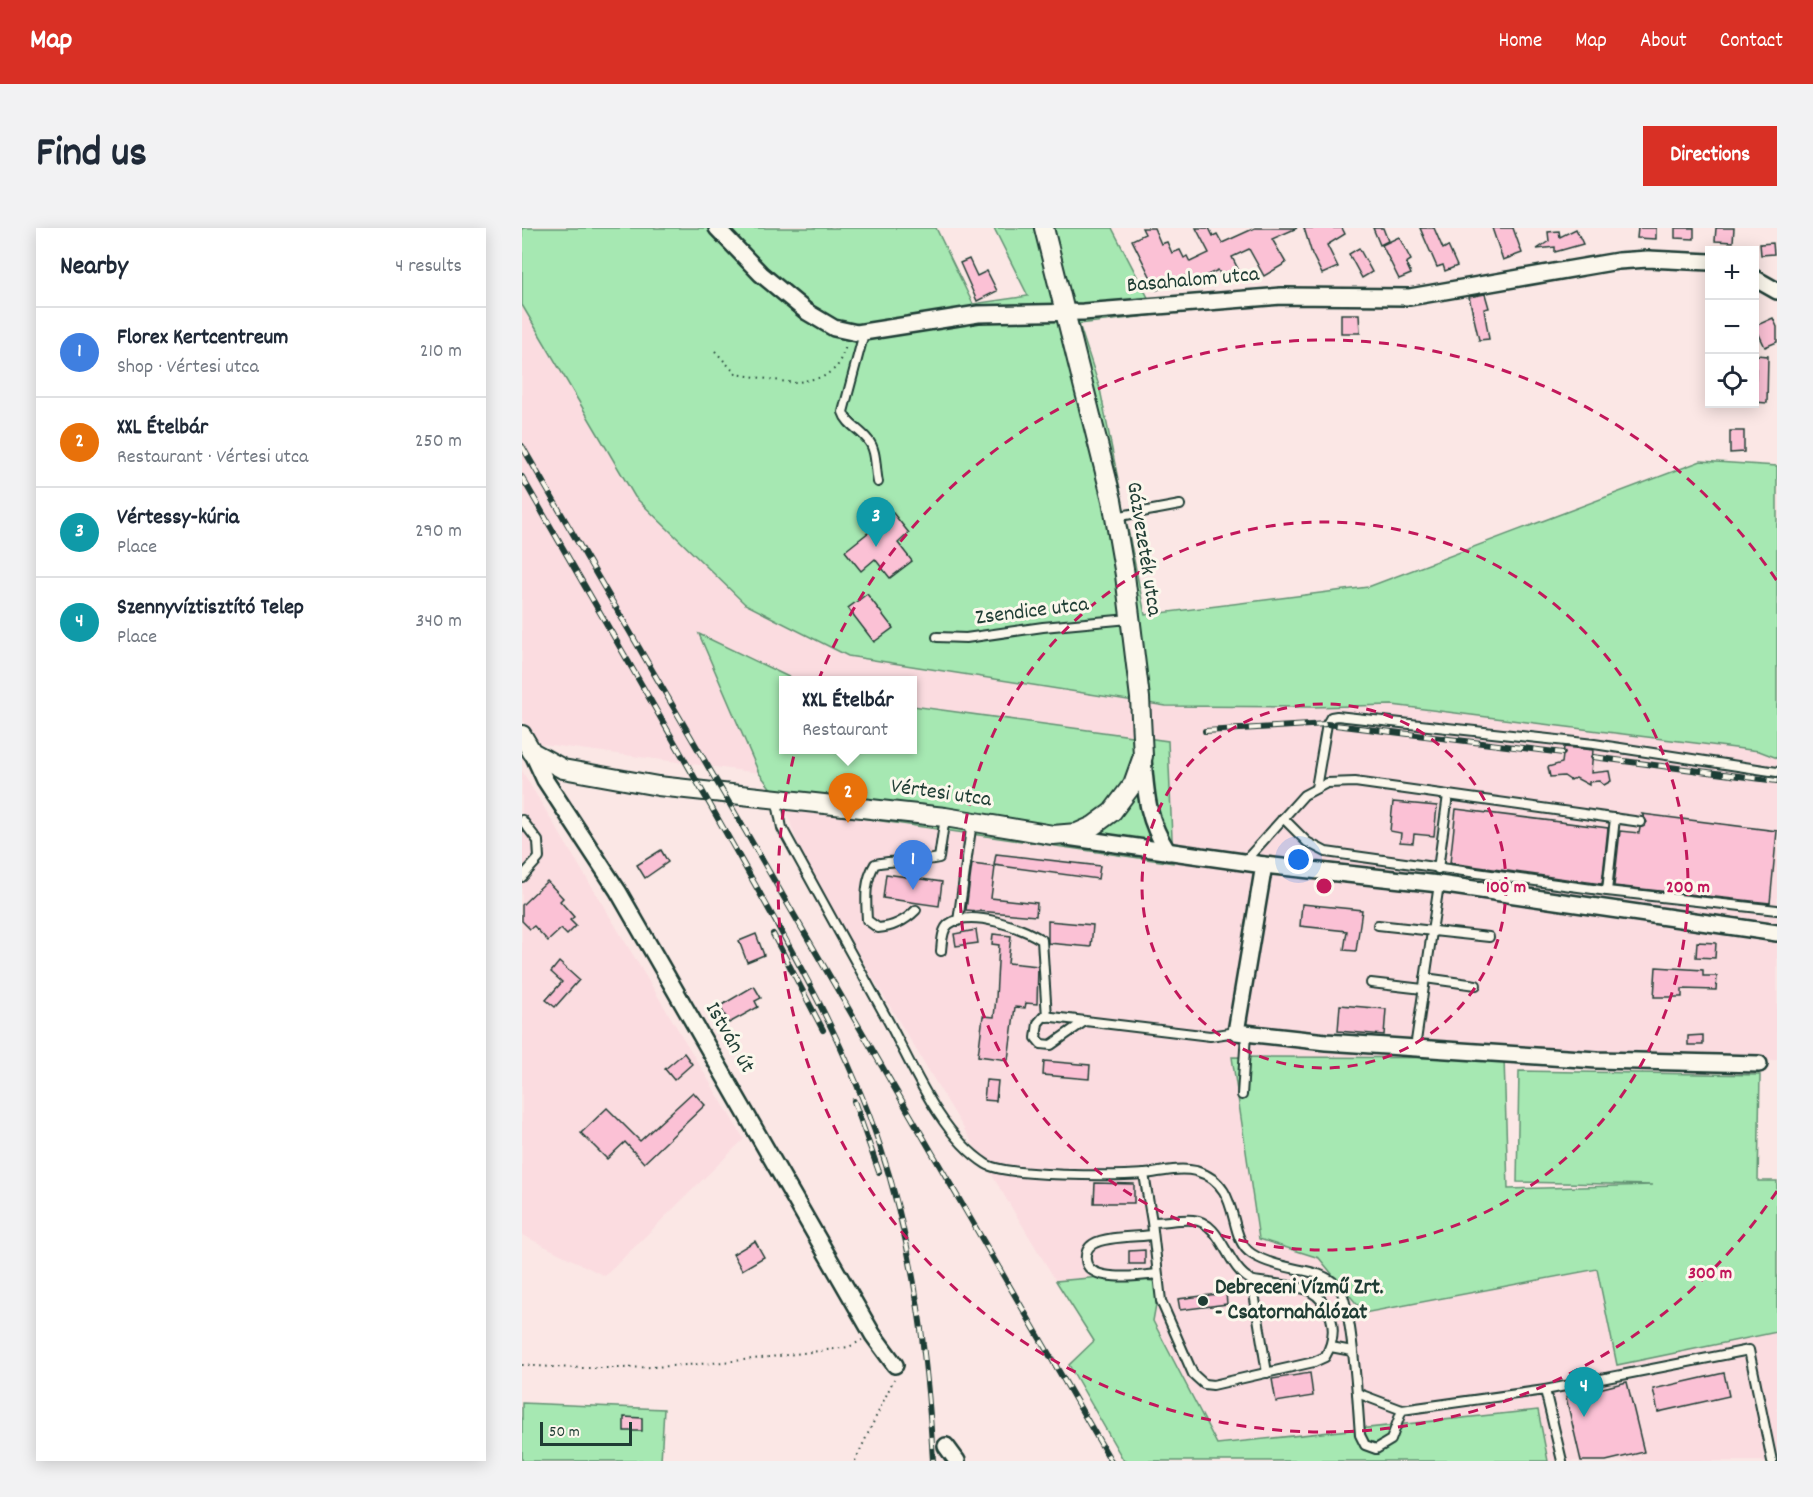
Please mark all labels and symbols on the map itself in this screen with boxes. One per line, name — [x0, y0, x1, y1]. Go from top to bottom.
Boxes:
street label: Basahalom utca — [1126, 260, 1261, 302]
street label: Gázvezeték utca — [1117, 480, 1169, 619]
pin: 3 — [856, 498, 896, 547]
street label: Zsendice utca — [974, 590, 1091, 634]
street label: Vértesi utca — [889, 772, 994, 816]
pin: 2 — [828, 774, 868, 823]
pin: 1 — [894, 840, 932, 890]
your location — [1284, 845, 1313, 874]
centre of rings — [1314, 876, 1334, 896]
text: 100 m — [1486, 876, 1526, 901]
text: 200 m — [1666, 876, 1710, 901]
street label: István út — [696, 997, 762, 1079]
text: 300 m — [1688, 1262, 1732, 1287]
place label: Debreceni Vízmű Zrt. - Csatornahálózat — [1215, 1273, 1384, 1329]
marker: Debreceni Vízmű Zrt. - Csatornahálózat — [1196, 1294, 1210, 1308]
pin: 4 — [1564, 1368, 1604, 1417]
scale bar — [540, 1419, 632, 1446]

